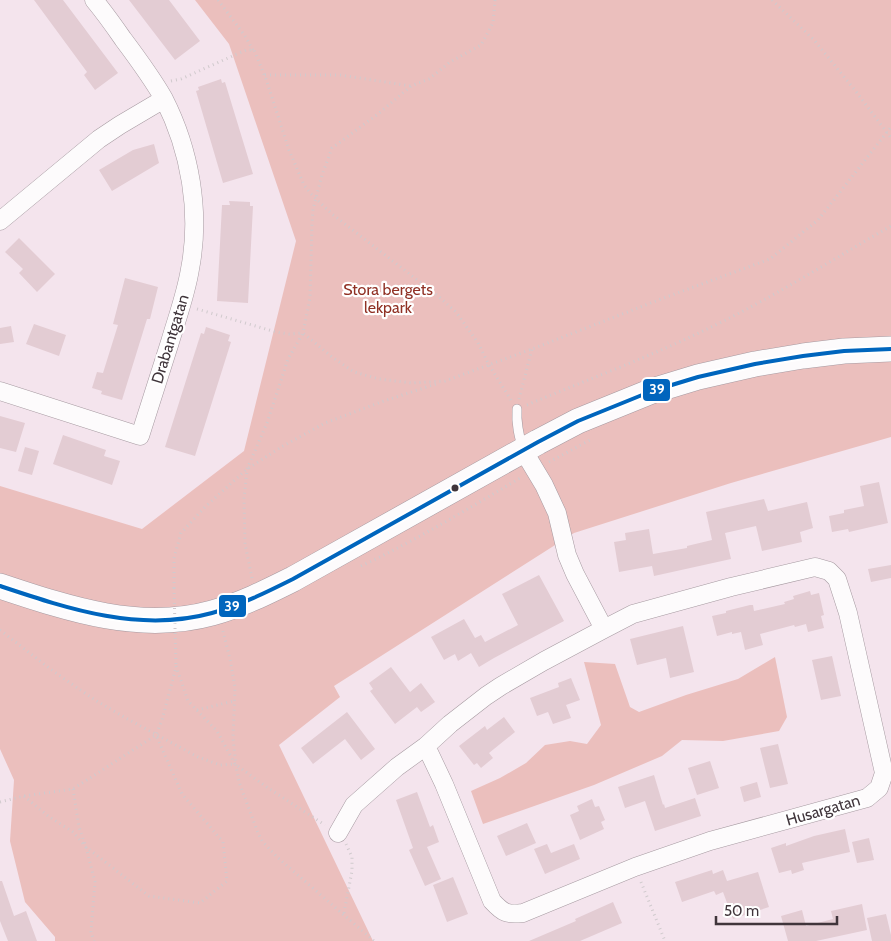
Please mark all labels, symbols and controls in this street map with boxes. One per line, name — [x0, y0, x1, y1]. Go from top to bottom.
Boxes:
park label: Stora bergets lekpark — [343, 280, 433, 317]
street label: Drabantgatan — [147, 292, 193, 386]
line badge: 39 — [642, 378, 671, 402]
text: 39 — [649, 380, 665, 398]
unlabelled marker — [450, 483, 460, 493]
line badge: 39 — [218, 594, 247, 618]
text: 39 — [224, 597, 240, 615]
street label: Husargatan — [784, 790, 862, 830]
scale bar — [716, 894, 837, 926]
text: 50 m — [724, 902, 759, 920]

